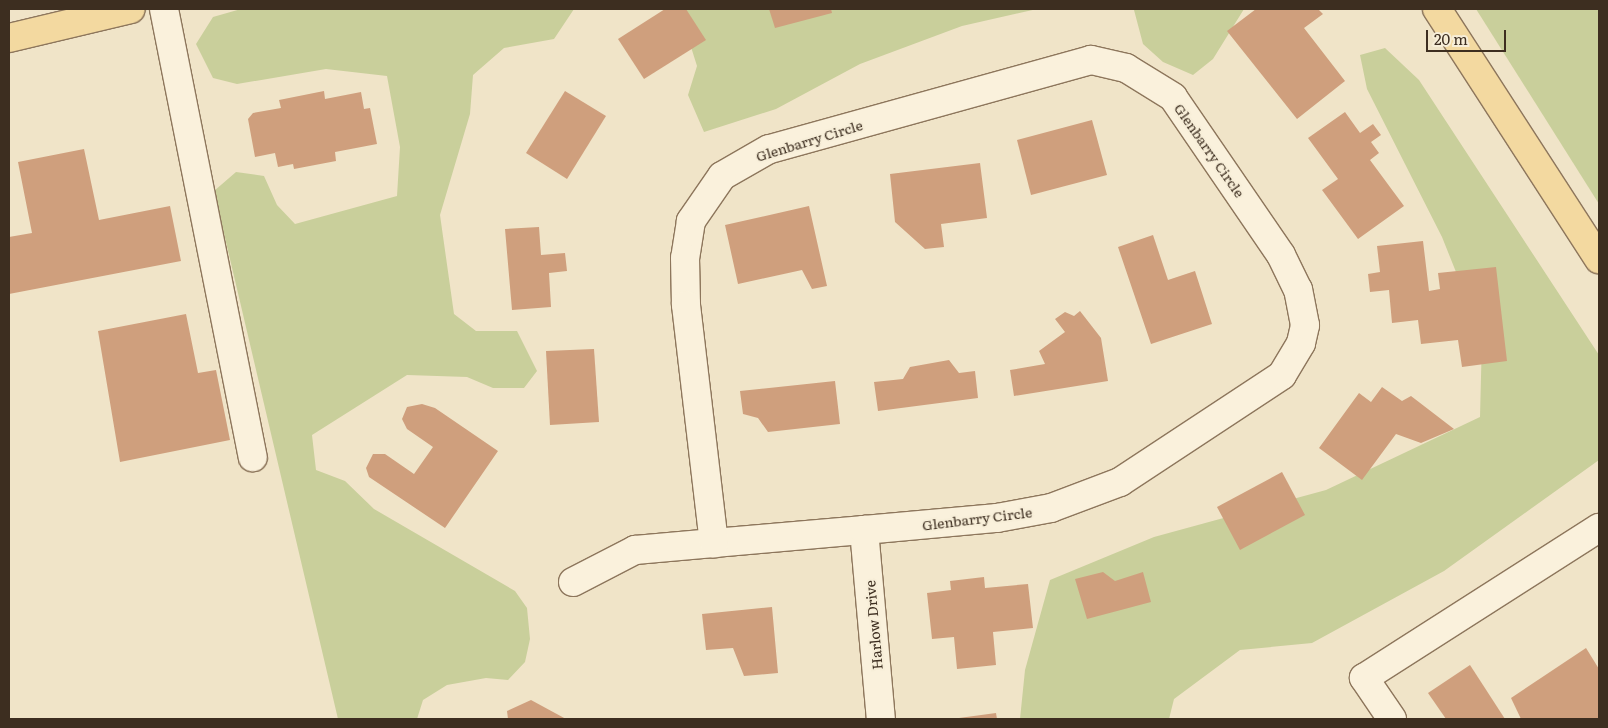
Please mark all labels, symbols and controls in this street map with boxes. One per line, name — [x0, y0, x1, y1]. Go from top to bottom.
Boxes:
scale bar — [1428, 20, 1508, 52]
text: 20 m — [1434, 27, 1468, 50]
street label: Glenbarry Circle — [1171, 100, 1249, 200]
street label: Glenbarry Circle — [754, 116, 864, 164]
street label: Glenbarry Circle — [921, 503, 1033, 533]
street label: Harlow Drive — [861, 580, 885, 670]

